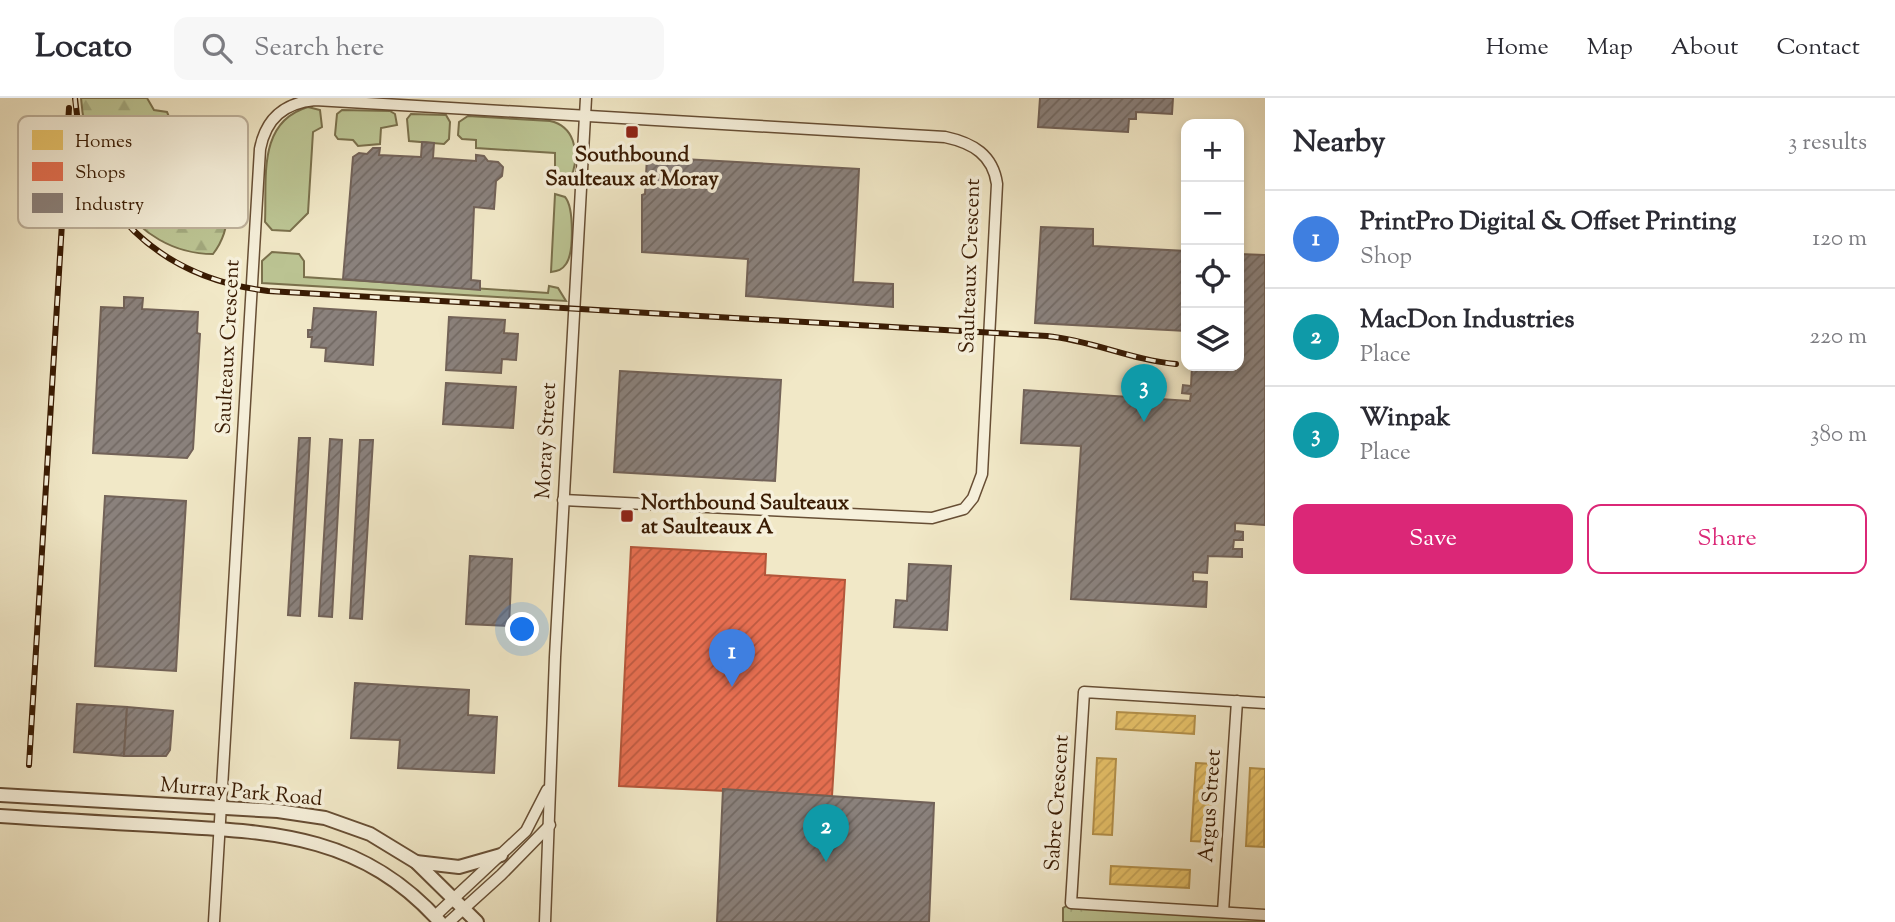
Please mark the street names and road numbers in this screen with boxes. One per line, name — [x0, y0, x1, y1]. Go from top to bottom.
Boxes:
street label: Saulteaux Crescent — [953, 178, 989, 354]
street label: Saulteaux Crescent — [209, 259, 249, 435]
street label: Moray Street — [529, 382, 565, 500]
street label: Sabre Crescent — [1038, 734, 1078, 872]
street label: Argus Street — [1192, 748, 1230, 864]
street label: Murray Park Road — [159, 771, 324, 815]

